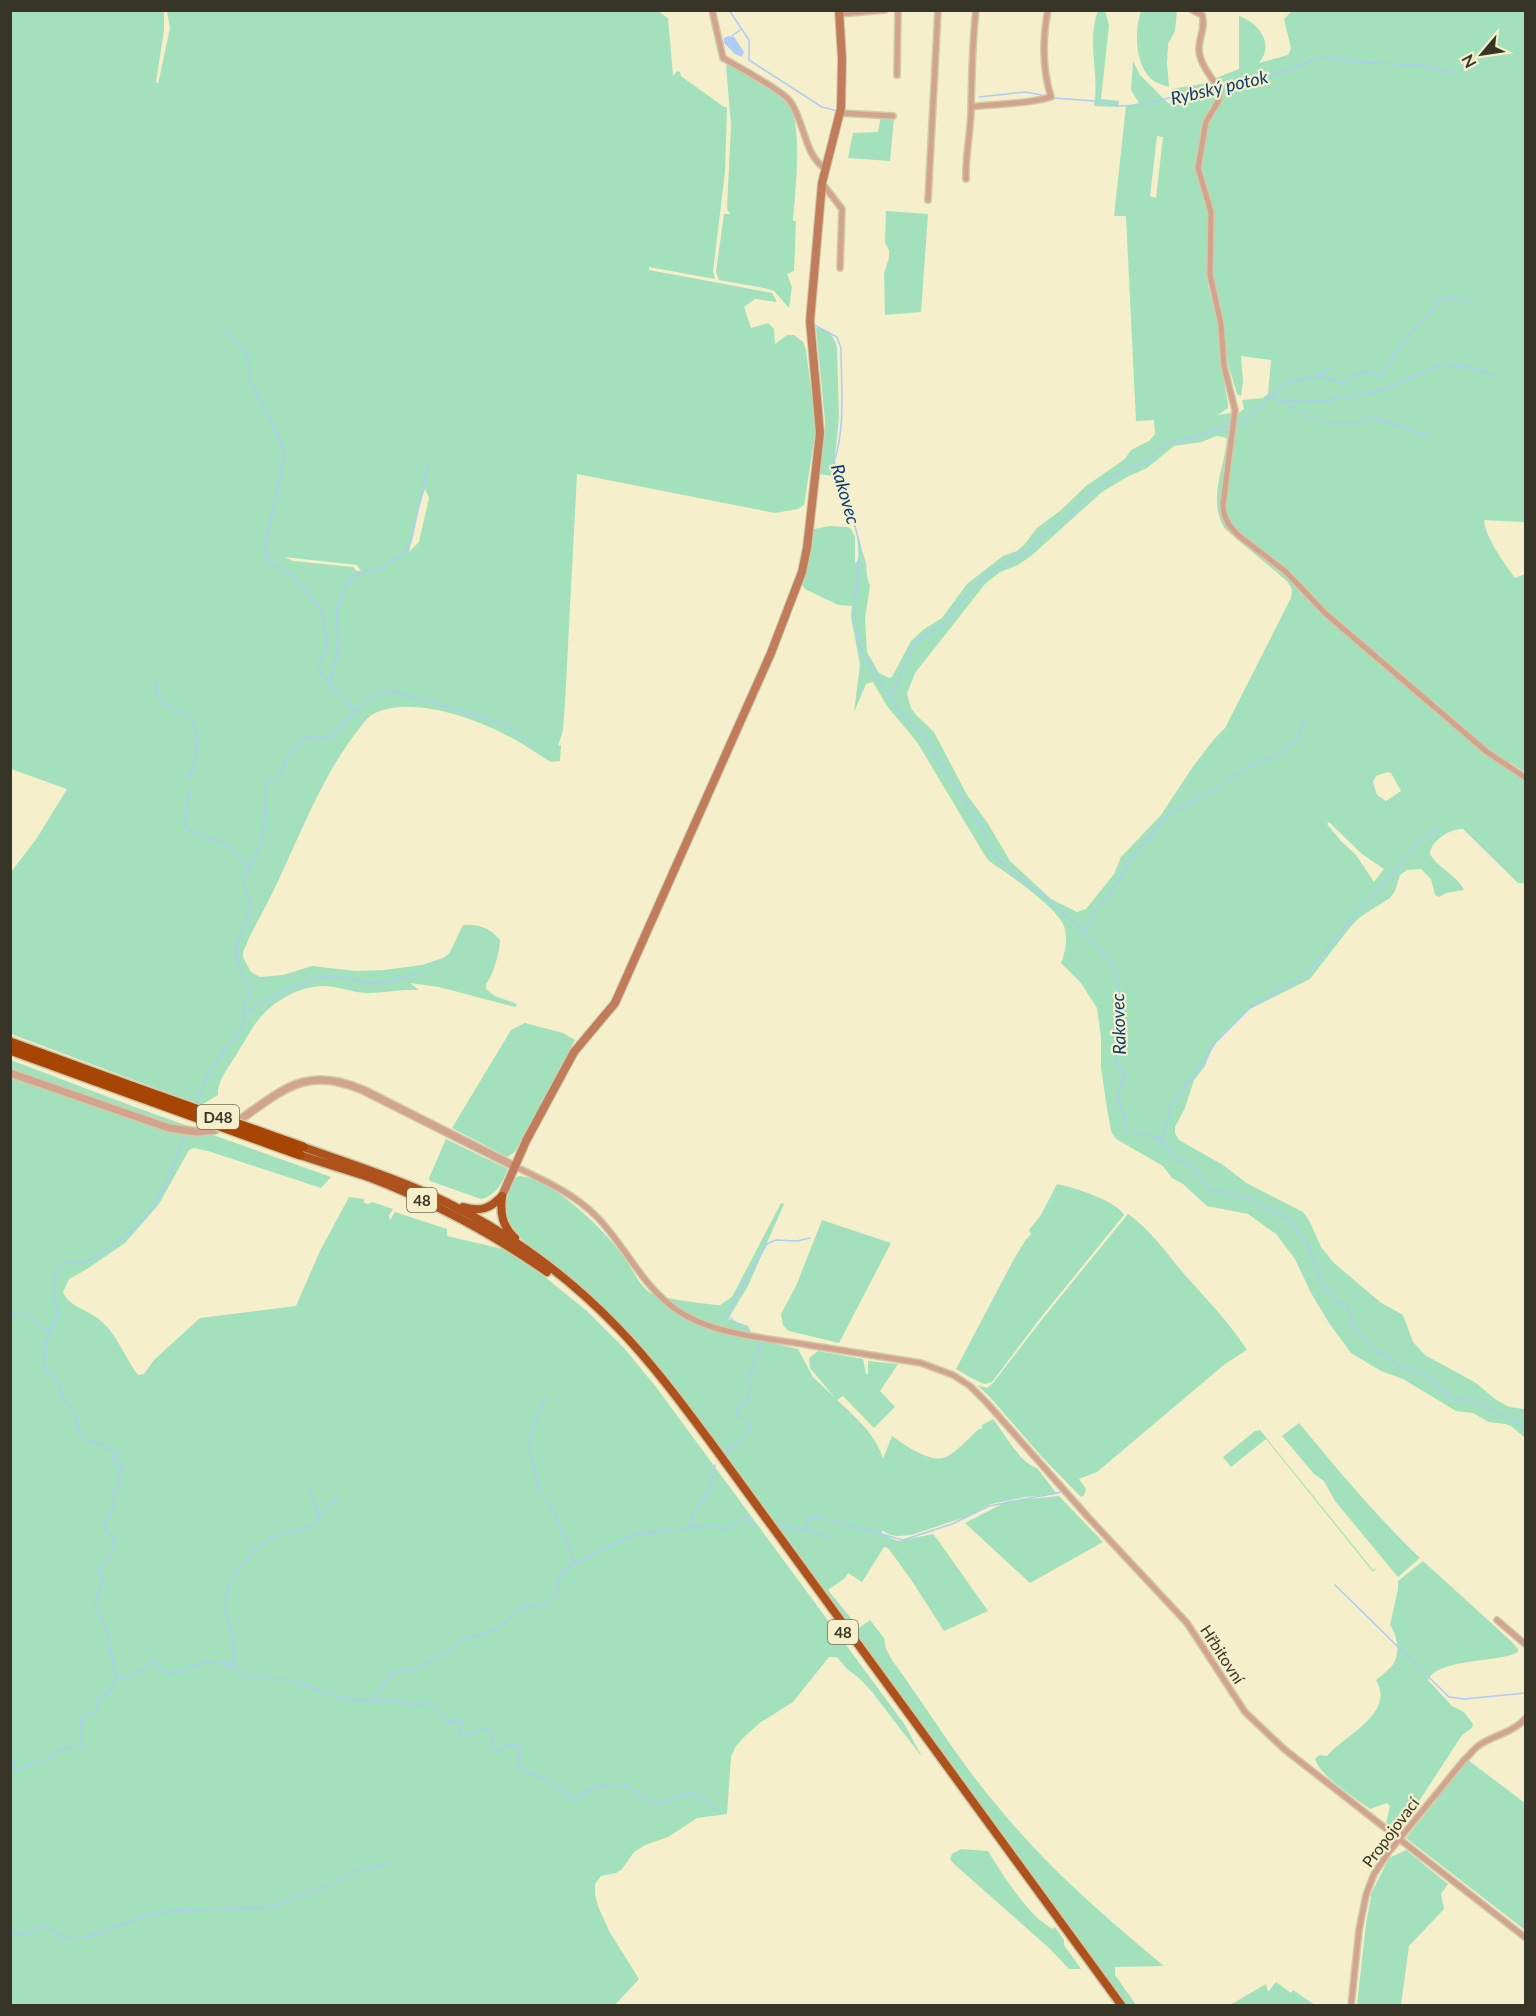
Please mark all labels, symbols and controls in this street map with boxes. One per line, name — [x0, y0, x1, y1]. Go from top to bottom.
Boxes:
north arrow — [1452, 24, 1512, 84]
text: N — [1457, 52, 1480, 72]
water label: Rybský potok — [1168, 65, 1270, 109]
water label: Rakovec — [827, 461, 865, 527]
water label: Rakovec — [1106, 993, 1130, 1055]
road number: D48 — [197, 1105, 239, 1129]
road number: 48 — [407, 1188, 437, 1212]
road number: 48 — [828, 1620, 858, 1644]
street label: Hřbitovní — [1197, 1621, 1250, 1688]
street label: Propojovací — [1358, 1793, 1423, 1871]

